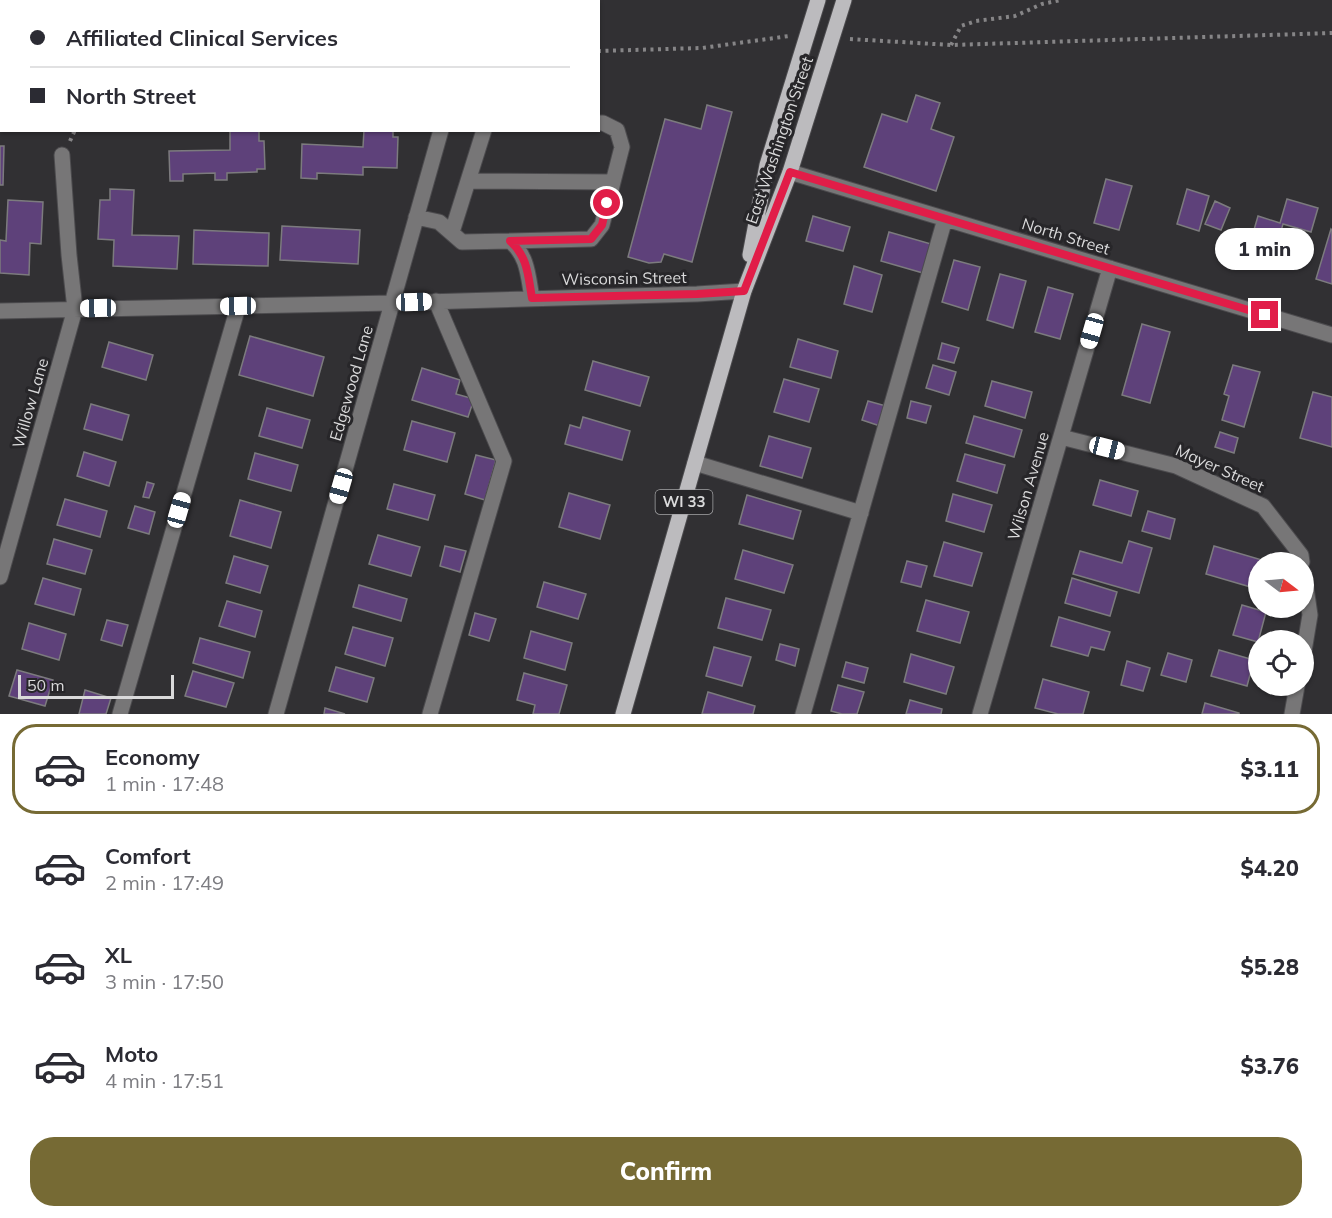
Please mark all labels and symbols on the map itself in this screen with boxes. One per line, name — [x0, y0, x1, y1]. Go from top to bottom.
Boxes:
street label: East Washington Street — [741, 53, 817, 226]
route start — [593, 189, 620, 216]
street label: North Street — [1020, 213, 1113, 259]
callout: 1 min — [1216, 228, 1314, 270]
street label: Wisconsin Street — [561, 267, 687, 289]
car — [396, 292, 432, 312]
car — [220, 297, 256, 315]
car — [80, 299, 116, 317]
route end — [1251, 301, 1278, 328]
car — [1078, 311, 1106, 351]
street label: Edgewood Lane — [325, 323, 377, 443]
street label: Willow Lane — [8, 356, 52, 450]
street label: Wilson Avenue — [1003, 430, 1053, 542]
car — [1087, 435, 1127, 461]
street label: Mayer Street — [1173, 440, 1268, 497]
car — [327, 466, 355, 506]
car — [165, 490, 193, 530]
road number: WI 33 — [656, 490, 712, 514]
north arrow — [1248, 552, 1314, 618]
scale bar — [18, 672, 174, 700]

